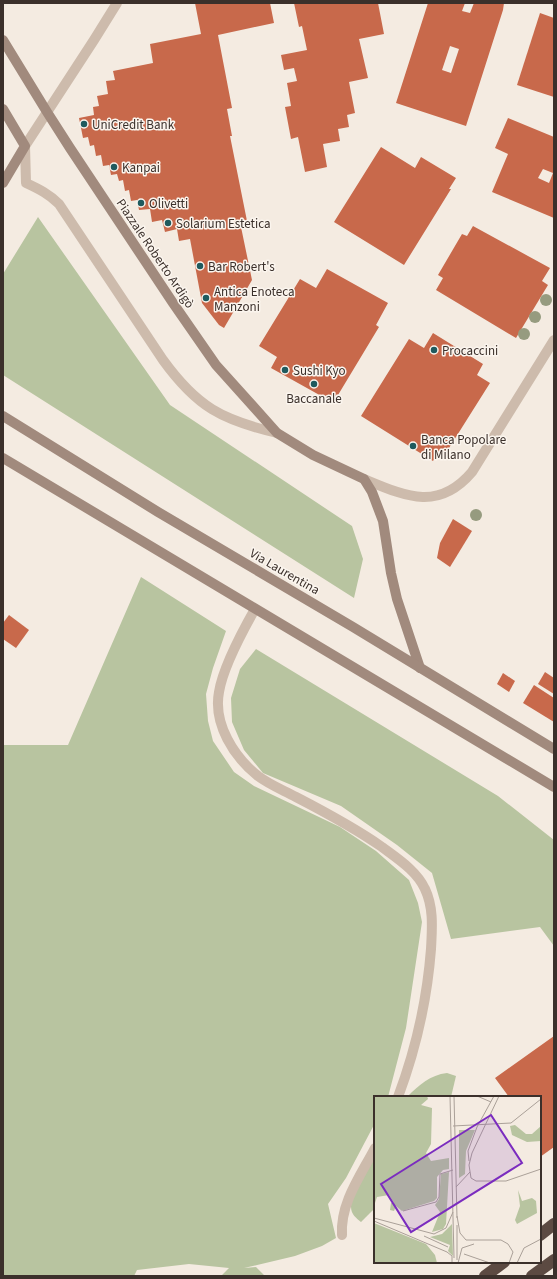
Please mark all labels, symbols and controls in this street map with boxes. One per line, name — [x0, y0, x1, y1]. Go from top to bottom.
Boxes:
place label: UniCredit Bank — [92, 116, 175, 134]
marker: UniCredit Bank — [79, 119, 89, 129]
place label: Kanpai — [122, 159, 160, 177]
marker: Kanpai — [109, 162, 119, 172]
street label: Piazzale Roberto Ardigò — [112, 195, 199, 312]
place label: Olivetti — [149, 195, 188, 213]
marker: Olivetti — [136, 198, 146, 208]
place label: Solarium Estetica — [176, 215, 271, 233]
marker: Solarium Estetica — [163, 218, 173, 228]
place label: Bar Robert's — [208, 258, 275, 276]
marker: Bar Robert's — [195, 261, 205, 271]
place label: Antica Enoteca Manzoni — [214, 283, 295, 316]
marker: Antica Enoteca Manzoni — [201, 293, 211, 303]
place label: Procaccini — [442, 342, 498, 360]
marker: Procaccini — [429, 345, 439, 355]
place label: Sushi Kyo — [293, 362, 346, 380]
marker: Sushi Kyo — [280, 365, 290, 375]
marker: Baccanale — [309, 379, 319, 389]
place label: Baccanale — [286, 390, 342, 408]
place label: Banca Popolare di Milano — [421, 431, 506, 464]
marker: Banca Popolare di Milano — [408, 441, 418, 451]
street label: Via Laurentina — [246, 545, 323, 599]
inset map — [374, 1096, 541, 1263]

